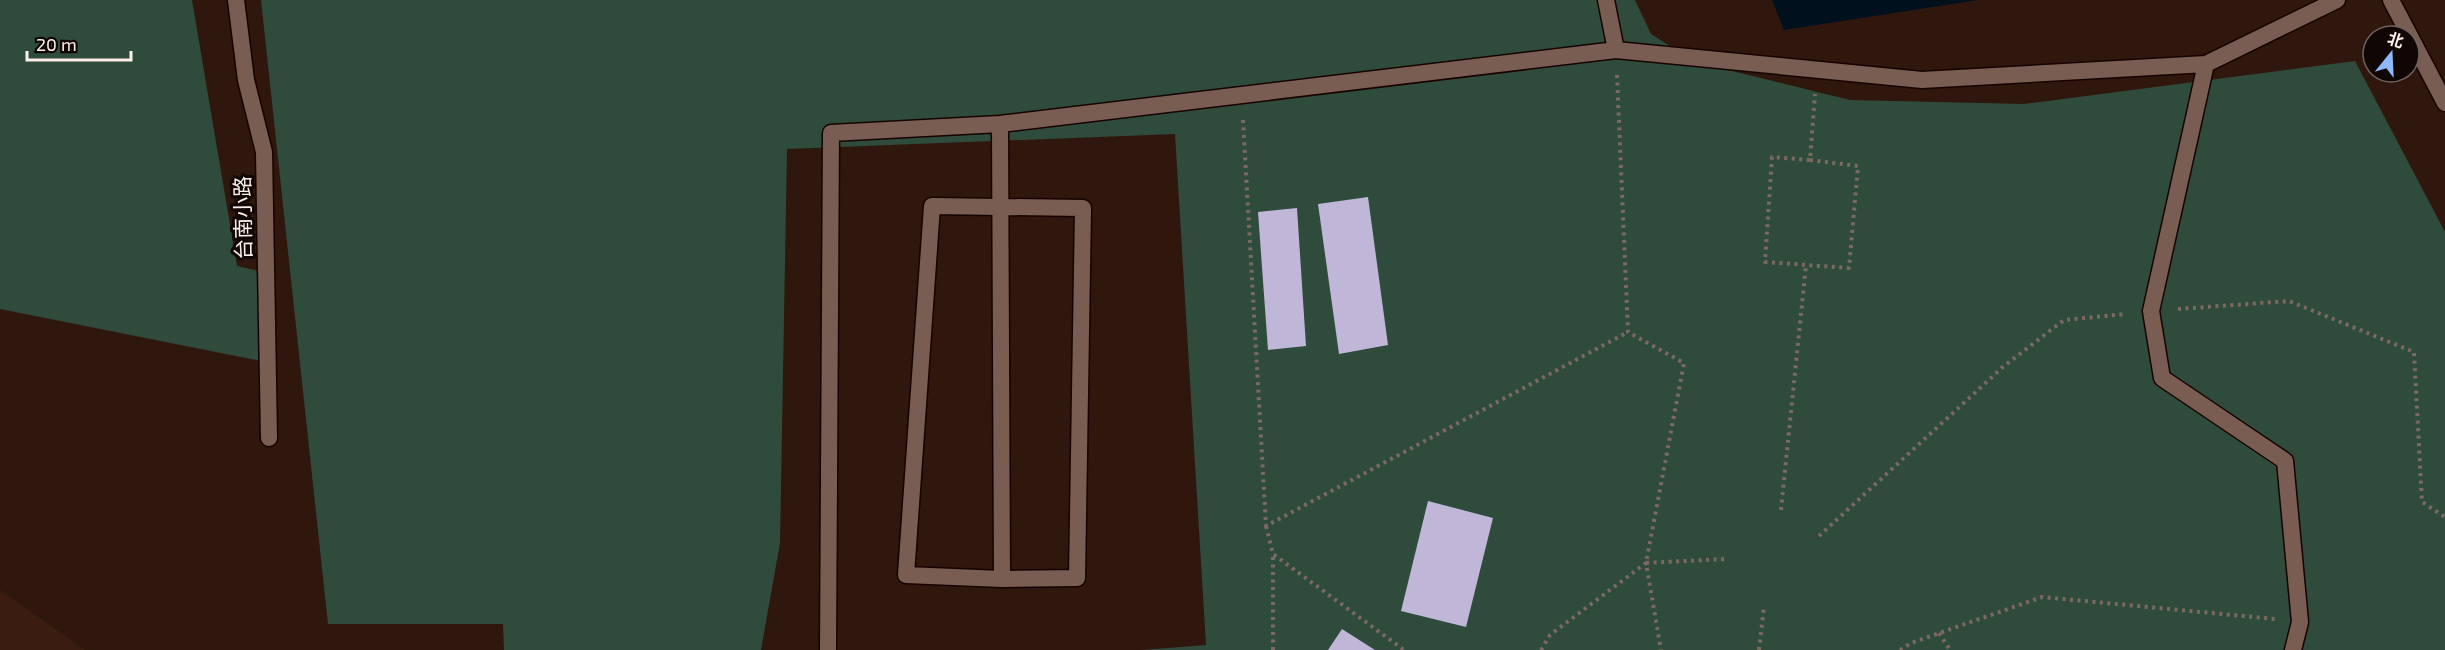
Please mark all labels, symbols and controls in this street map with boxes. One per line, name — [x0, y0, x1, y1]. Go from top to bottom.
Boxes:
scale bar — [27, 24, 130, 62]
north arrow — [2361, 24, 2421, 84]
text: 北 — [2385, 28, 2406, 51]
text: 20 m — [36, 33, 77, 55]
street label: 台南小路 — [229, 176, 255, 260]

